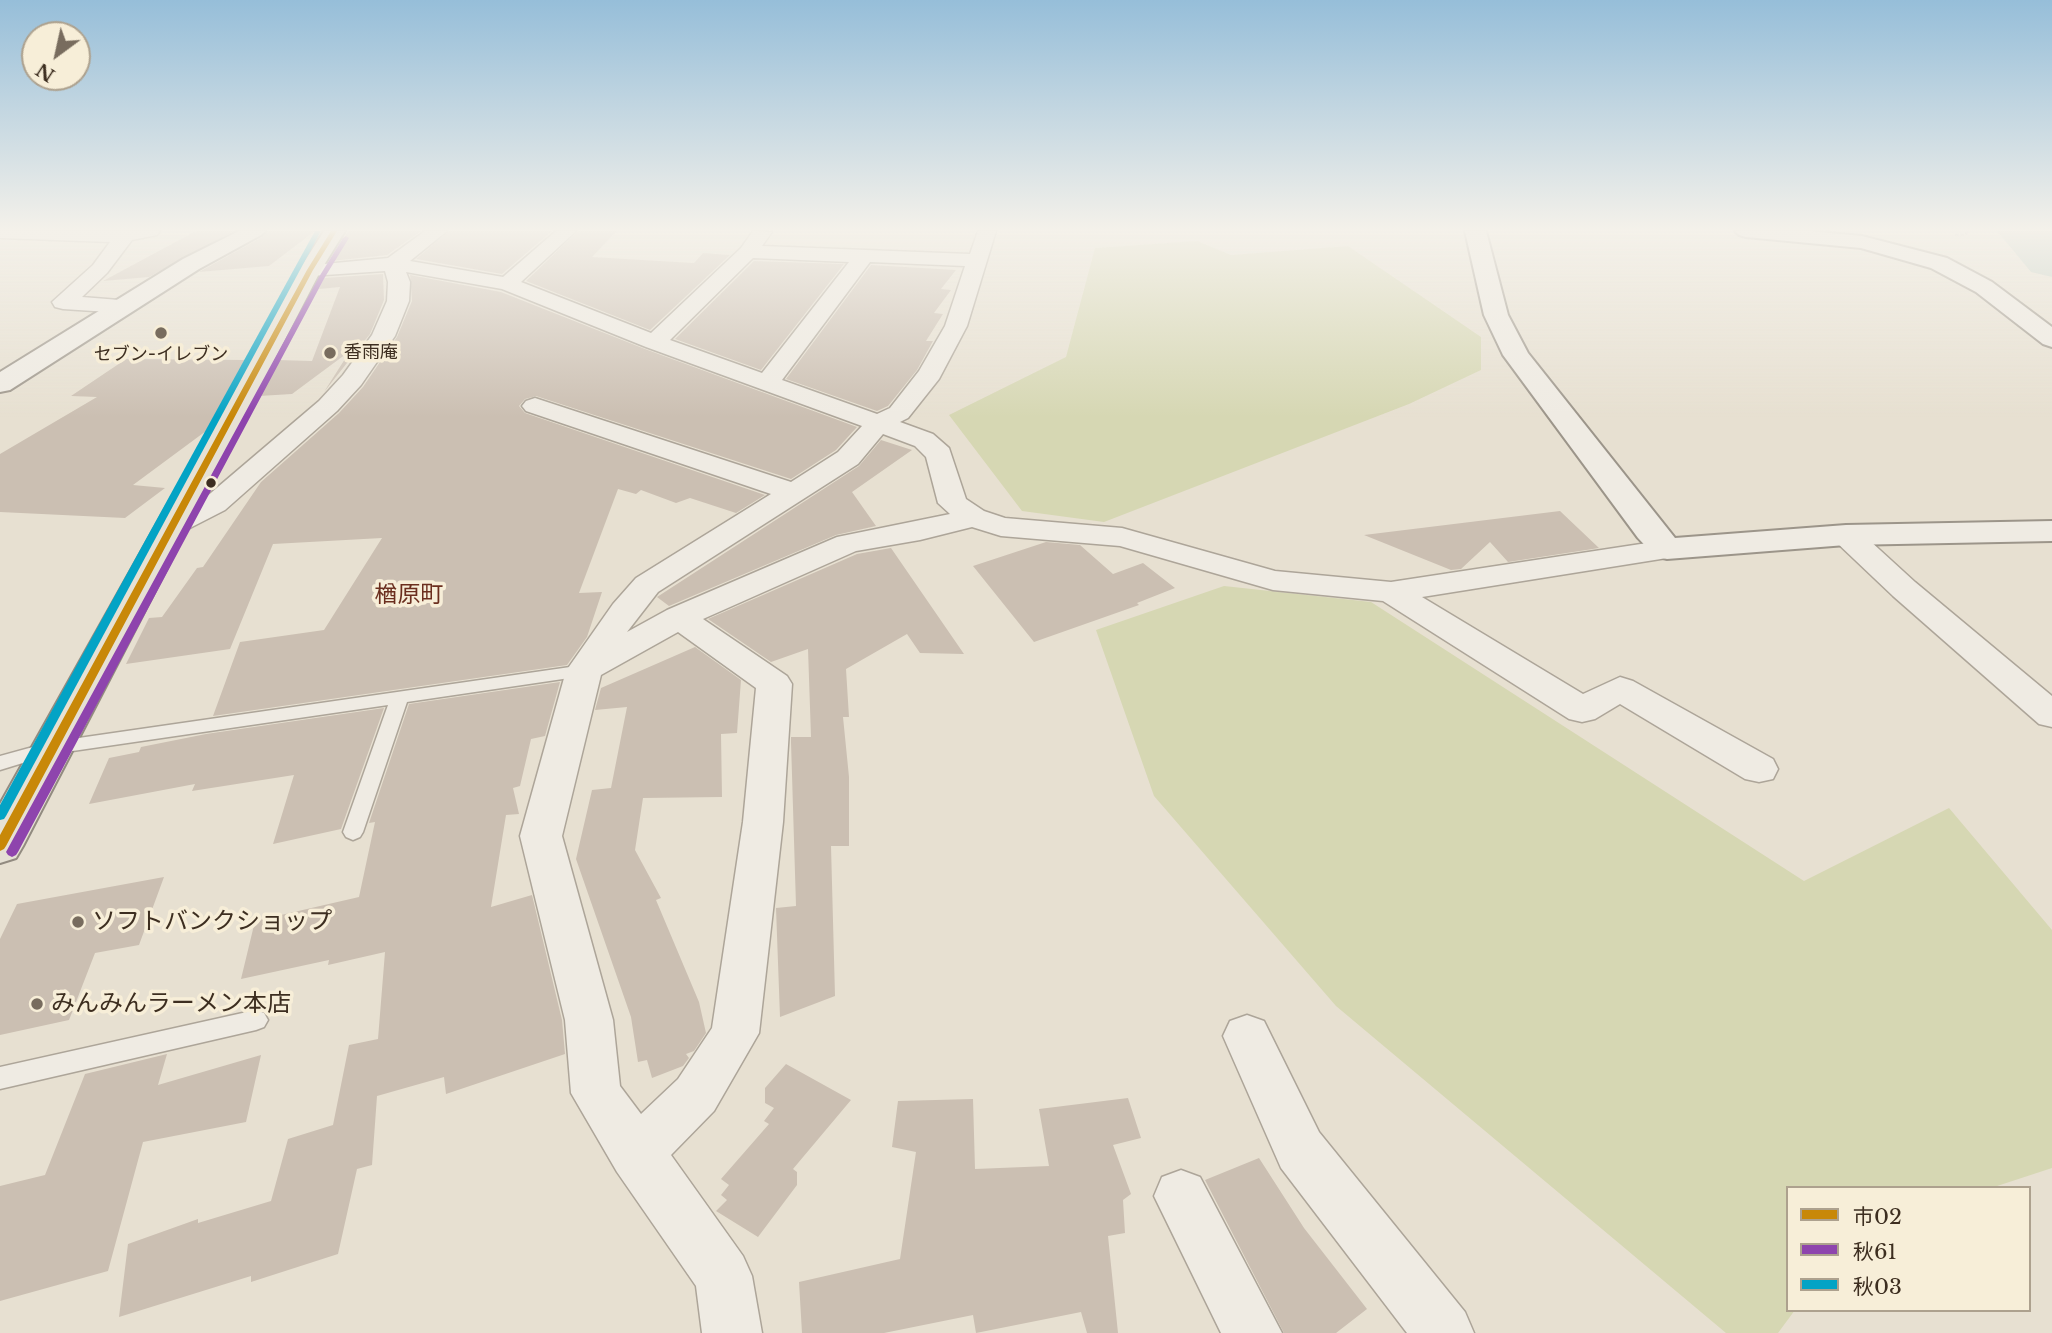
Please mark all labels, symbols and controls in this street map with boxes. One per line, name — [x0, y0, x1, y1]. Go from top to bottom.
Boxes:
north arrow — [21, 21, 91, 91]
text: N — [32, 58, 59, 87]
marker: セブン-イレブン — [153, 325, 169, 341]
place label: 香雨庵 — [344, 342, 398, 364]
place label: セブン-イレブン — [94, 344, 228, 366]
marker: 香雨庵 — [322, 345, 338, 361]
unlabelled marker — [204, 476, 218, 490]
district label: 楢原町 — [375, 582, 443, 610]
place label: ソフトバンクショップ — [92, 908, 332, 936]
marker: ソフトバンクショップ — [70, 914, 86, 930]
place label: みんみんラーメン本店 — [51, 990, 291, 1018]
marker: みんみんラーメン本店 — [29, 996, 45, 1012]
legend — [1786, 1186, 2031, 1312]
text: 市02 — [1853, 1204, 1902, 1230]
text: 秋61 — [1853, 1239, 1897, 1265]
text: 秋03 — [1853, 1274, 1902, 1300]

